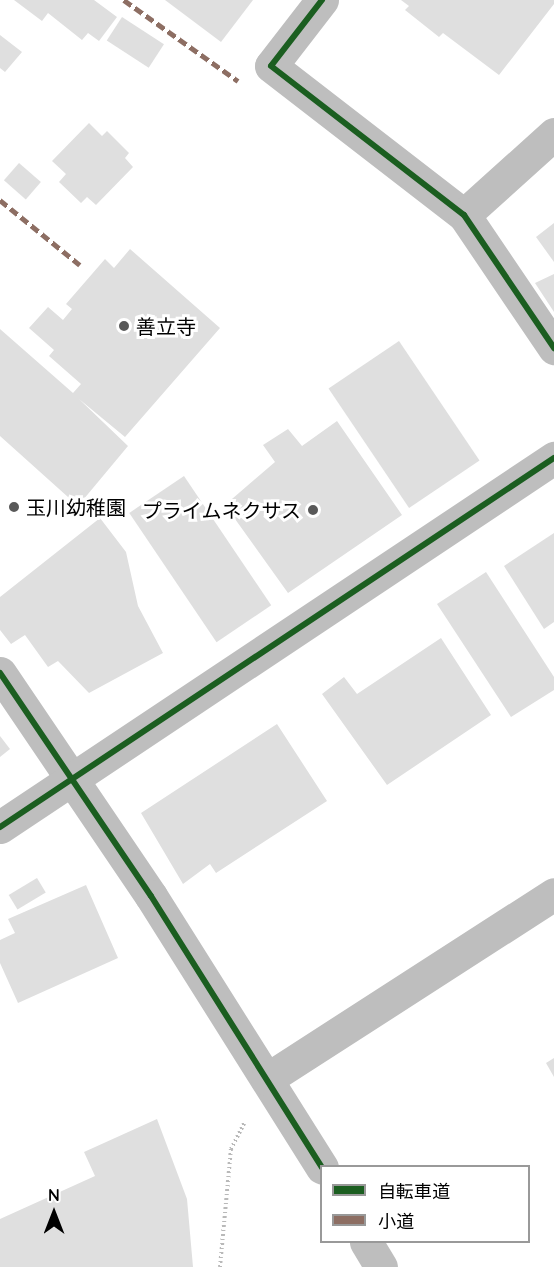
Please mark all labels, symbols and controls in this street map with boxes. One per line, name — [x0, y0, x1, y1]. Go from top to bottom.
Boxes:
place label: 善立寺 — [136, 314, 196, 338]
marker: 善立寺 — [117, 319, 131, 333]
place label: 玉川幼稚園 — [26, 495, 126, 519]
place label: プライムネクサス — [141, 498, 301, 522]
marker: 玉川幼稚園 — [7, 500, 21, 514]
marker: プライムネクサス — [306, 503, 320, 517]
legend — [320, 1165, 530, 1243]
text: 自転車道 — [378, 1180, 450, 1203]
north arrow — [24, 1183, 84, 1243]
text: N — [48, 1185, 60, 1205]
text: 小道 — [378, 1210, 414, 1233]

